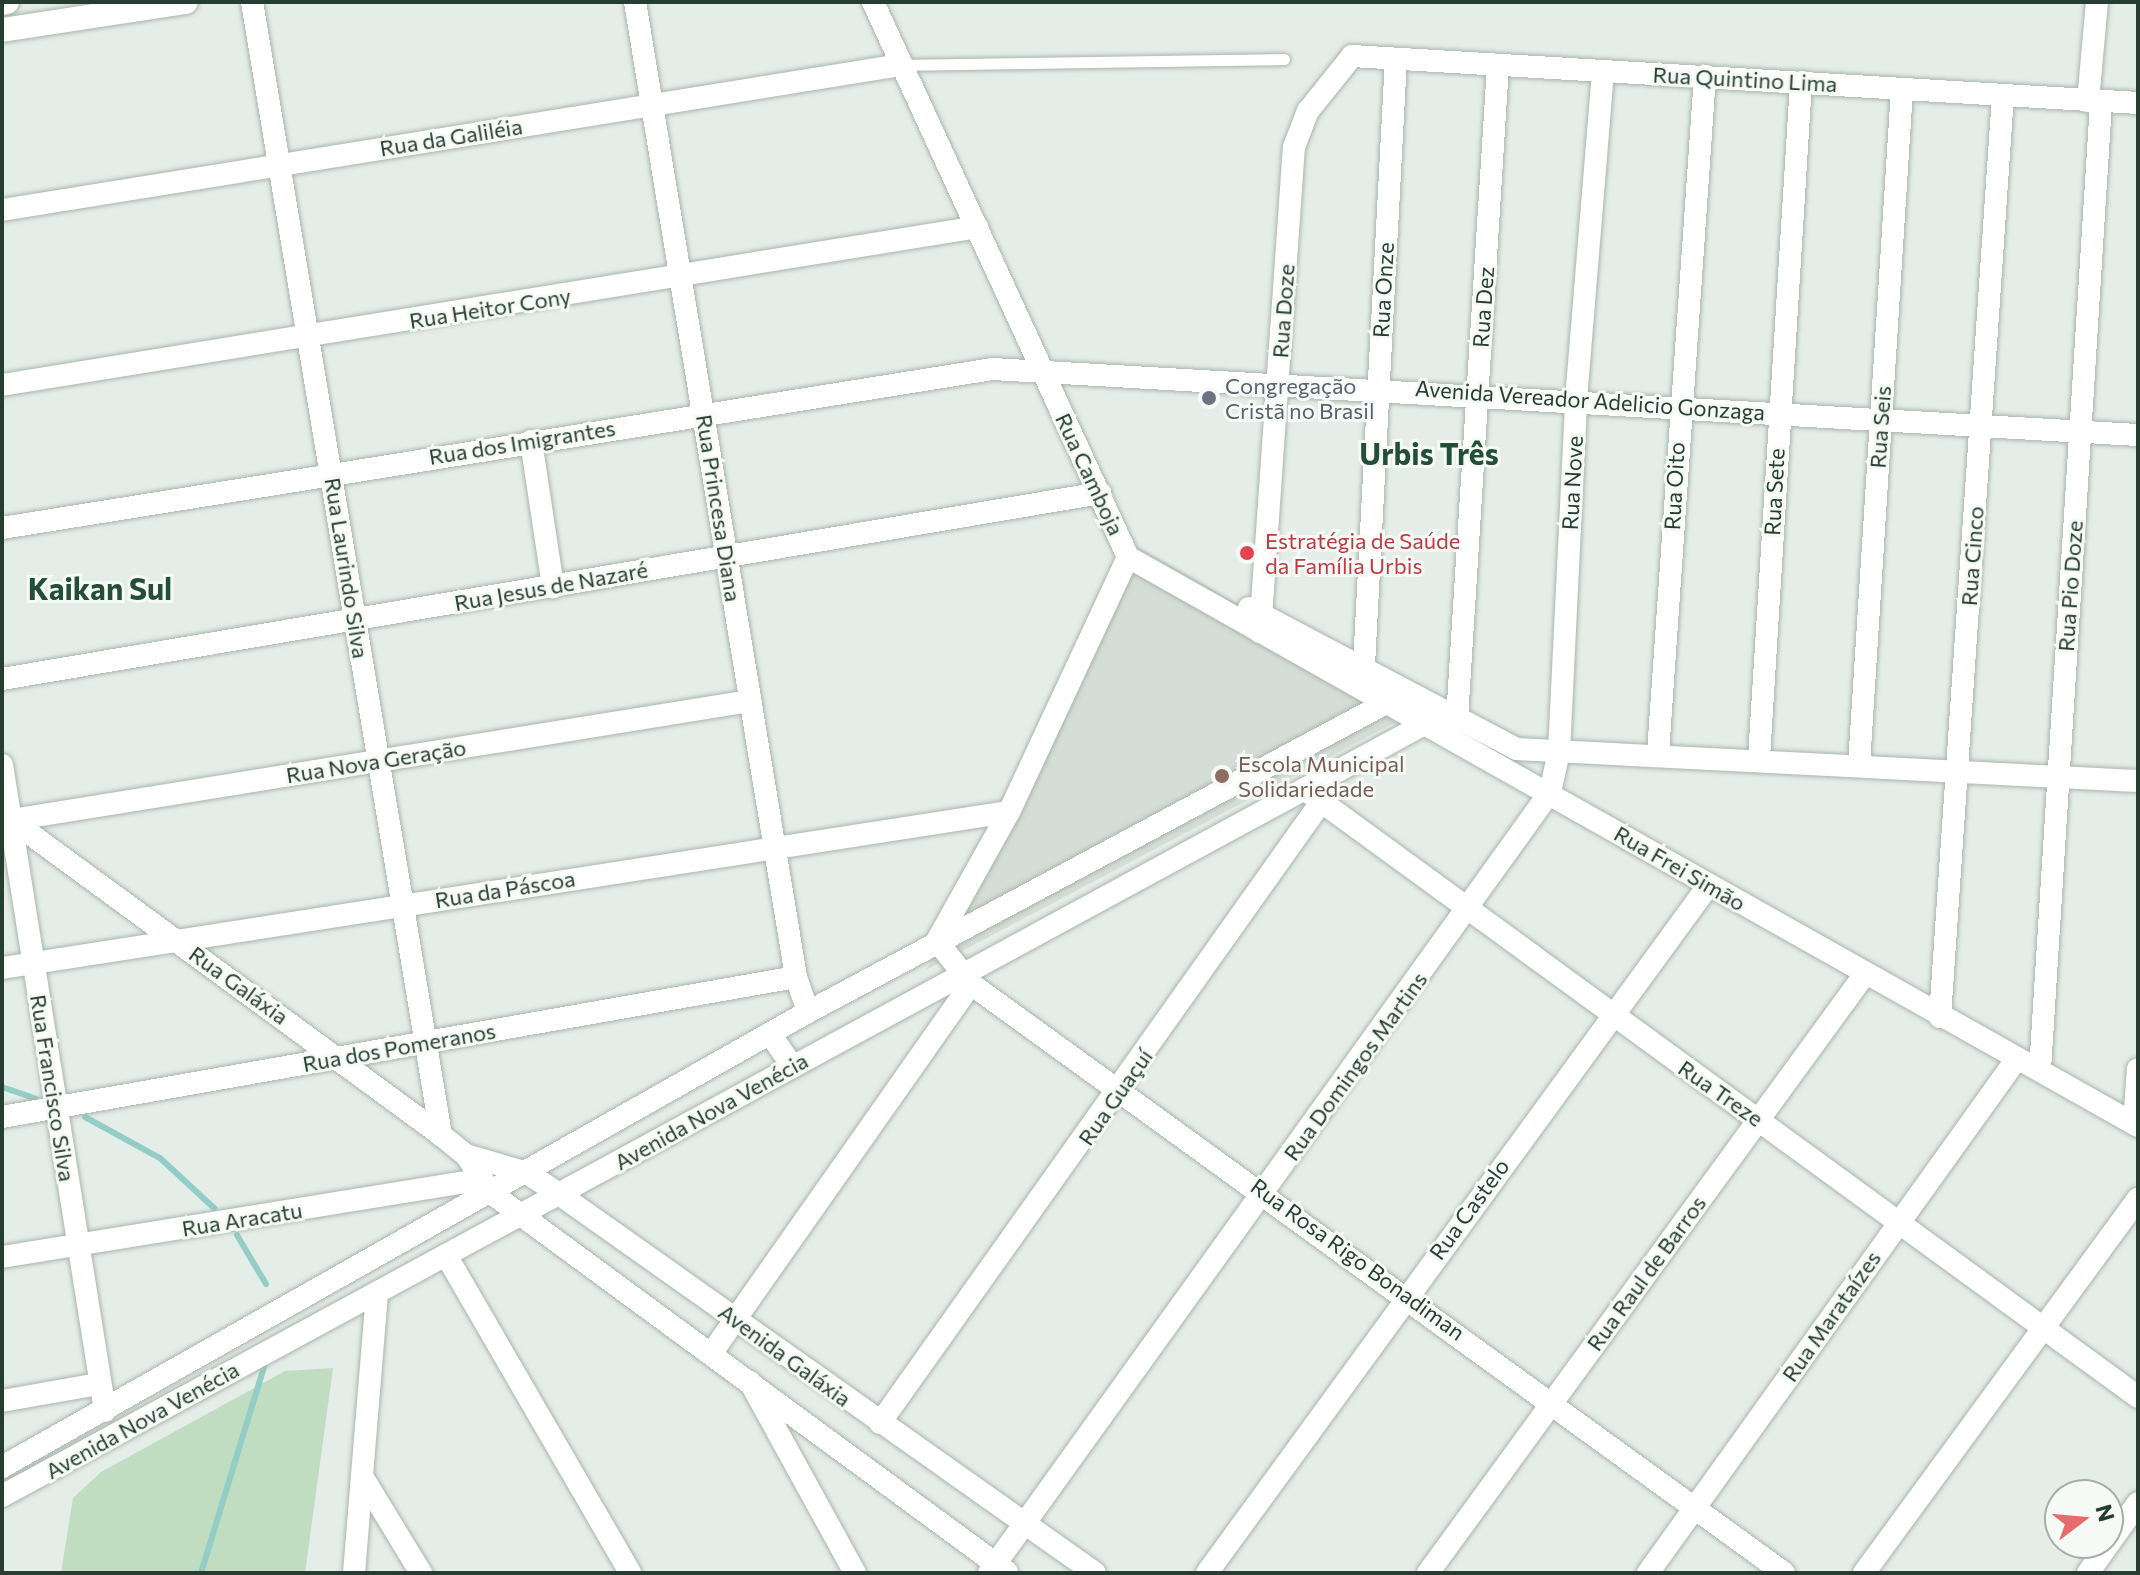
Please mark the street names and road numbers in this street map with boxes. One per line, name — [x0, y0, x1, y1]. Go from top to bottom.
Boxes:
street label: Rua Quintino Lima — [1652, 61, 1838, 97]
street label: Rua da Galiléia — [378, 113, 524, 161]
street label: Rua Onze — [1367, 242, 1399, 338]
street label: Rua Doze — [1267, 263, 1299, 359]
street label: Rua Dez — [1467, 265, 1499, 349]
street label: Rua Heitor Cony — [407, 282, 573, 334]
street label: Avenida Vereador Adelicio Gonzaga — [1414, 375, 1766, 425]
street label: Rua Seis — [1864, 385, 1896, 469]
street label: Rua Camboja — [1050, 409, 1130, 539]
street label: Rua Princesa Diana — [691, 413, 747, 603]
street label: Rua dos Imigrantes — [427, 414, 617, 470]
street label: Rua Nove — [1556, 435, 1588, 531]
street label: Rua Oito — [1659, 441, 1689, 531]
street label: Rua Sete — [1759, 448, 1789, 536]
street label: Rua Laurindo Silva — [320, 476, 374, 660]
street label: Rua Cinco — [1955, 505, 1989, 607]
street label: Rua Pio Doze — [2052, 520, 2088, 652]
street label: Rua Jesus de Nazaré — [452, 556, 650, 616]
street label: Rua Nova Geração — [284, 734, 468, 788]
street label: Rua Frei Simão — [1610, 820, 1750, 916]
street label: Rua da Páscoa — [433, 865, 577, 913]
street label: Rua Galáxia — [184, 940, 294, 1030]
street label: Rua Domingos Martins — [1278, 967, 1432, 1165]
street label: Rua Francisco Silva — [25, 993, 81, 1183]
street label: Rua dos Pomeranos — [300, 1017, 498, 1077]
street label: Rua Guaçuí — [1072, 1044, 1158, 1150]
street label: Avenida Nova Venécia — [610, 1047, 812, 1175]
street label: Rua Treze — [1674, 1054, 1768, 1132]
street label: Rua Castelo — [1424, 1153, 1514, 1265]
street label: Rua Rosa Rigo Bonadiman — [1246, 1173, 1470, 1345]
street label: Rua Raul de Barros — [1581, 1190, 1711, 1356]
street label: Rua Aracatu — [180, 1196, 304, 1242]
street label: Rua Marataízes — [1776, 1245, 1886, 1387]
street label: Avenida Galáxia — [714, 1298, 856, 1412]
street label: Avenida Nova Venécia — [41, 1356, 243, 1484]

